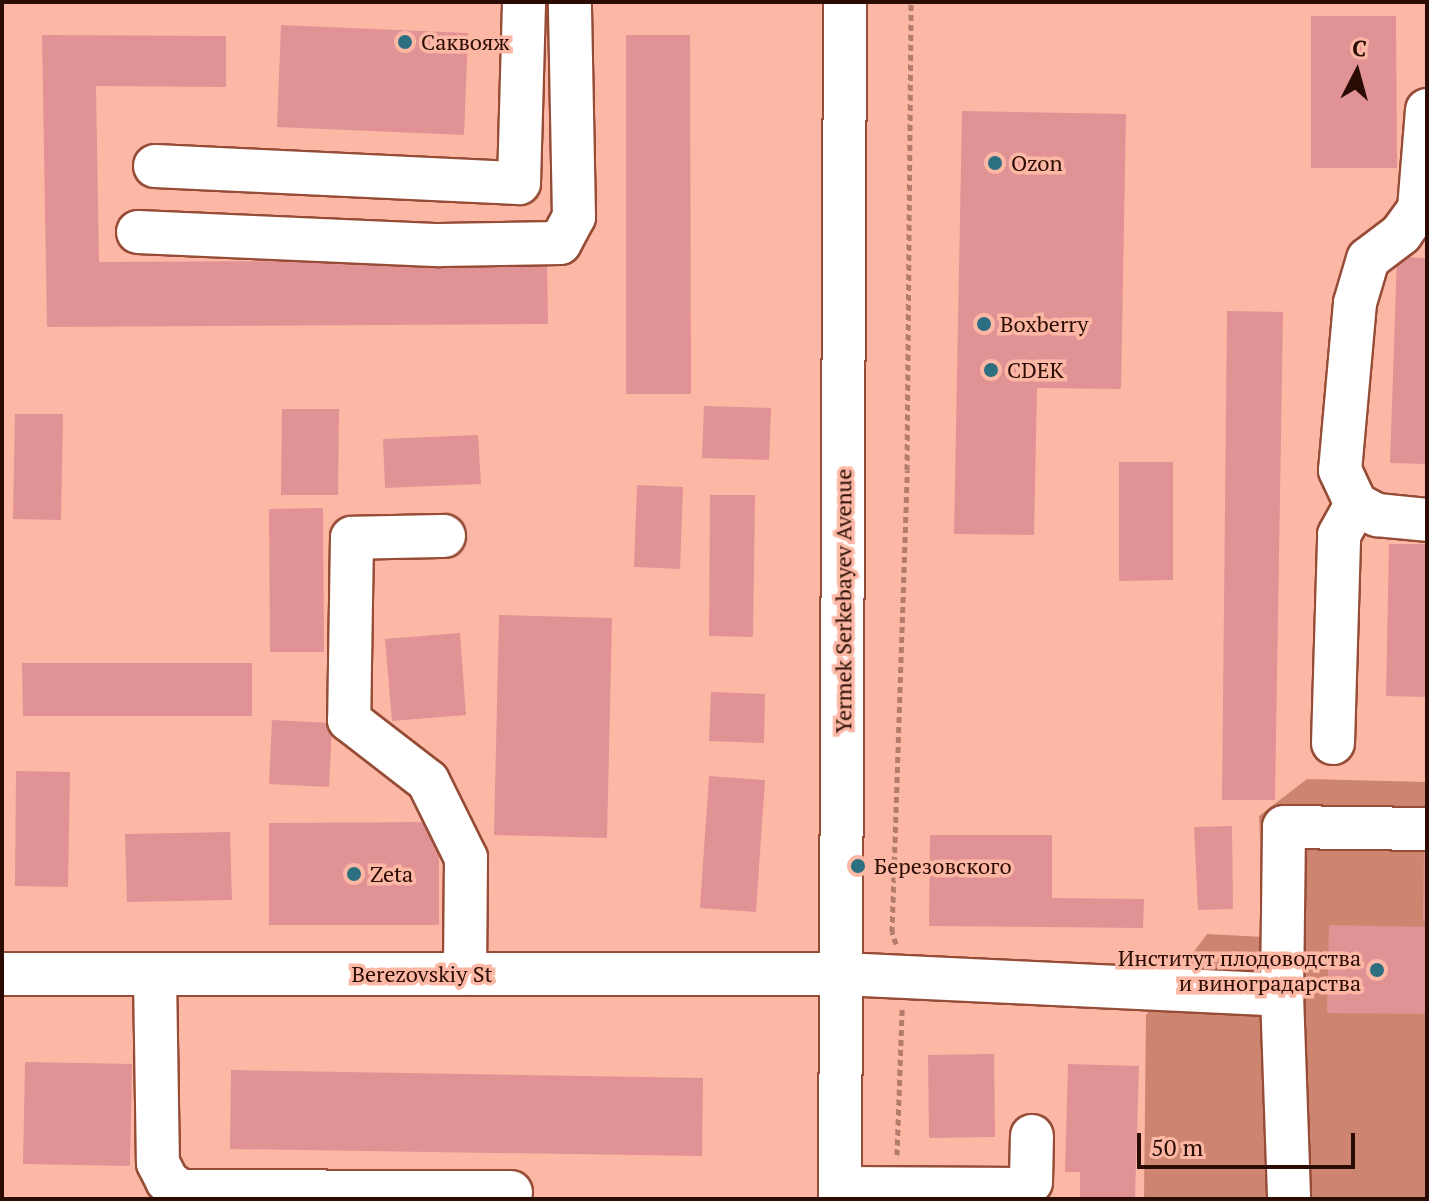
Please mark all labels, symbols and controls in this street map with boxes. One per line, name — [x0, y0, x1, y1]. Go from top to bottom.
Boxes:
place label: Саквояж — [421, 29, 509, 55]
north arrow — [1317, 32, 1397, 112]
text: С — [1351, 32, 1368, 63]
marker: Саквояж — [396, 33, 414, 51]
place label: Ozon — [1011, 150, 1063, 176]
marker: Ozon — [986, 154, 1004, 172]
place label: Boxberry — [1000, 311, 1088, 337]
marker: Boxberry — [975, 315, 993, 333]
place label: CDEK — [1007, 357, 1064, 383]
marker: CDEK — [982, 361, 1000, 379]
street label: Yermek Serkebayev Avenue — [830, 469, 856, 733]
place label: Березовского — [874, 853, 1012, 879]
marker: Березовского — [849, 857, 867, 875]
place label: Zeta — [370, 861, 413, 887]
marker: Zeta — [345, 865, 363, 883]
place label: Институт плодоводства и виноградарства — [1117, 944, 1361, 996]
street label: Berezovskiy St — [351, 961, 493, 987]
marker: Институт плодоводства и виноградарства — [1368, 961, 1386, 979]
scale bar — [1141, 1117, 1359, 1167]
text: 50 m — [1151, 1131, 1203, 1163]

